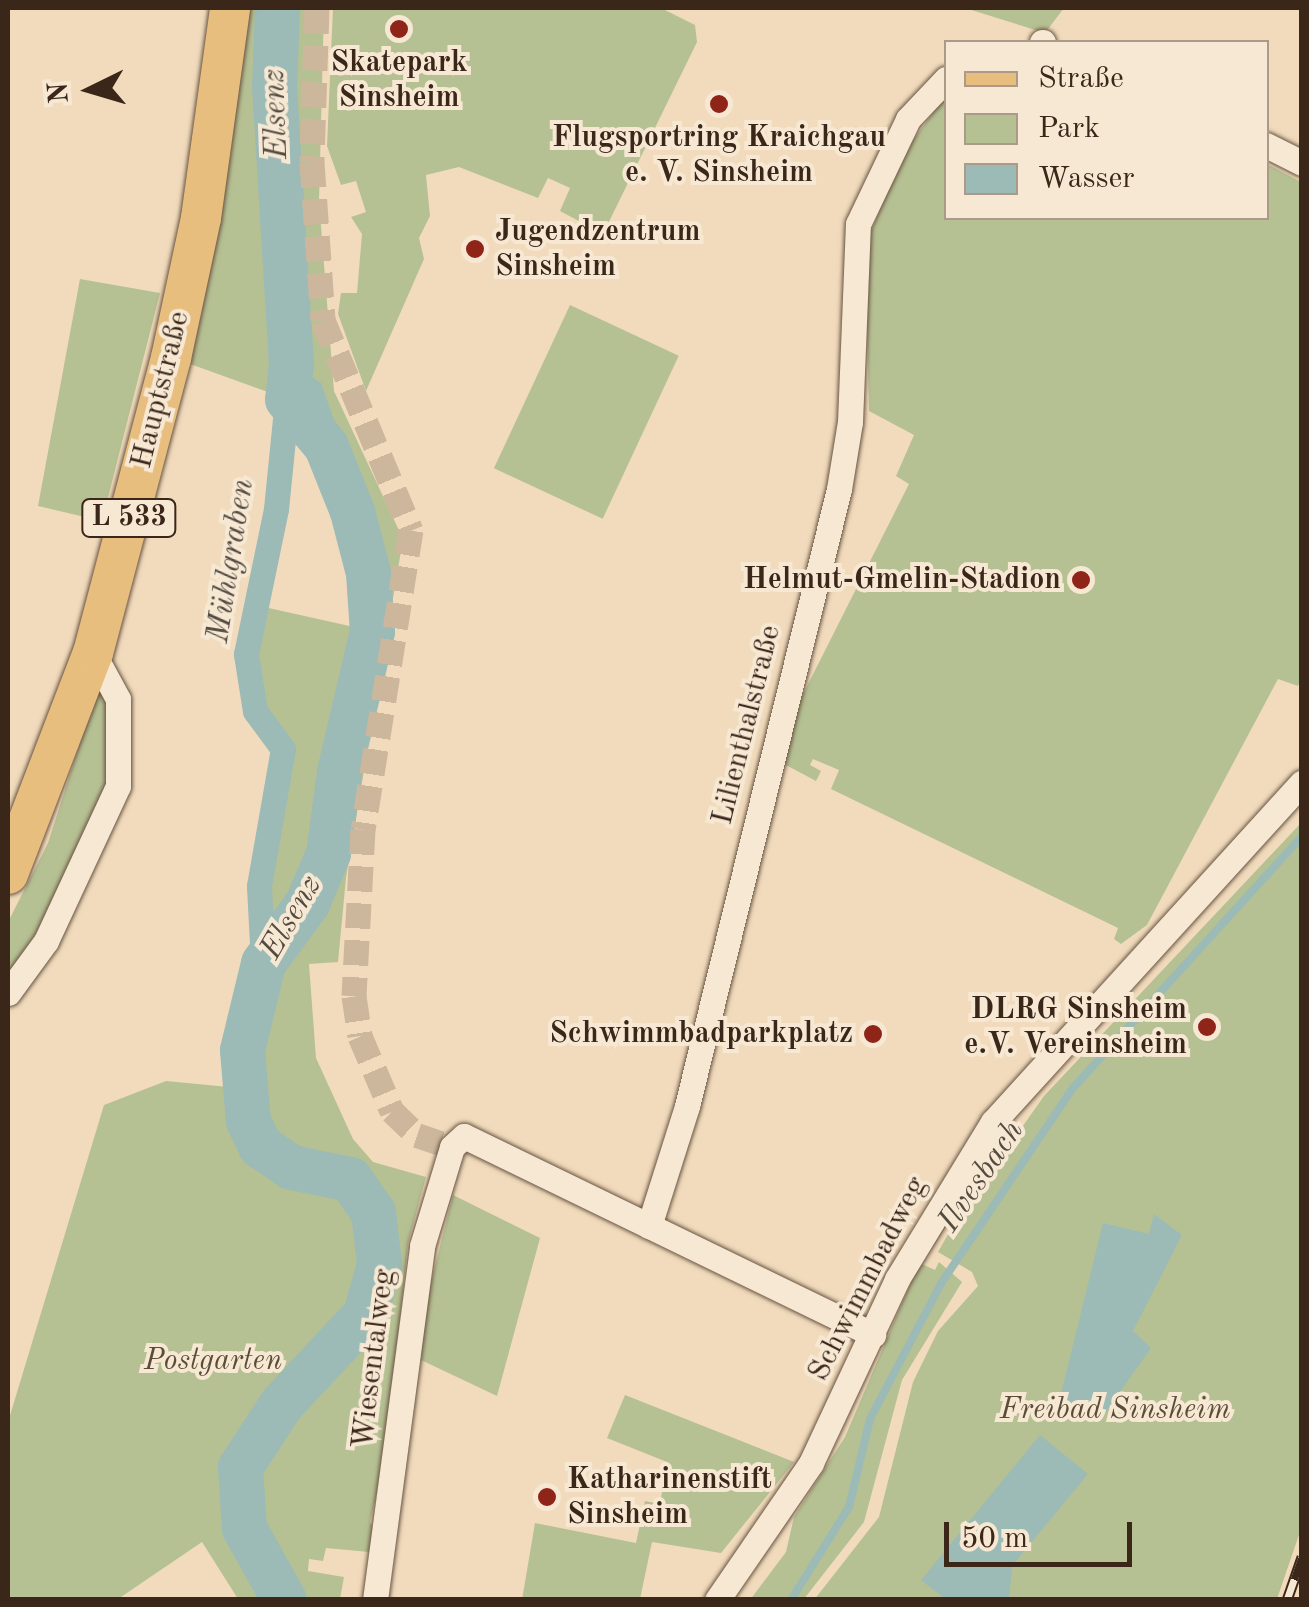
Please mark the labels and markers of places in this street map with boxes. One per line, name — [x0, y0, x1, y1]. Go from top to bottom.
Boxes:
marker: Skatepark Sinsheim — [388, 18, 410, 40]
place label: Skatepark Sinsheim — [330, 45, 468, 116]
marker: Flugsportring Kraichgau e. V. Sinsheim — [708, 93, 730, 115]
place label: Flugsportring Kraichgau e. V. Sinsheim — [552, 120, 886, 190]
place label: Jugendzentrum Sinsheim — [495, 214, 700, 284]
marker: Jugendzentrum Sinsheim — [464, 238, 486, 260]
place label: Helmut-Gmelin-Stadion — [743, 562, 1061, 598]
marker: Helmut-Gmelin-Stadion — [1070, 569, 1092, 591]
place label: DLRG Sinsheim e.V. Vereinsheim — [964, 992, 1187, 1062]
place label: Schwimmbadparkplatz — [549, 1016, 853, 1052]
marker: DLRG Sinsheim e.V. Vereinsheim — [1196, 1016, 1218, 1038]
marker: Schwimmbadparkplatz — [862, 1023, 884, 1045]
place label: Katharinenstift Sinsheim — [567, 1462, 772, 1532]
marker: Katharinenstift Sinsheim — [536, 1486, 558, 1508]

